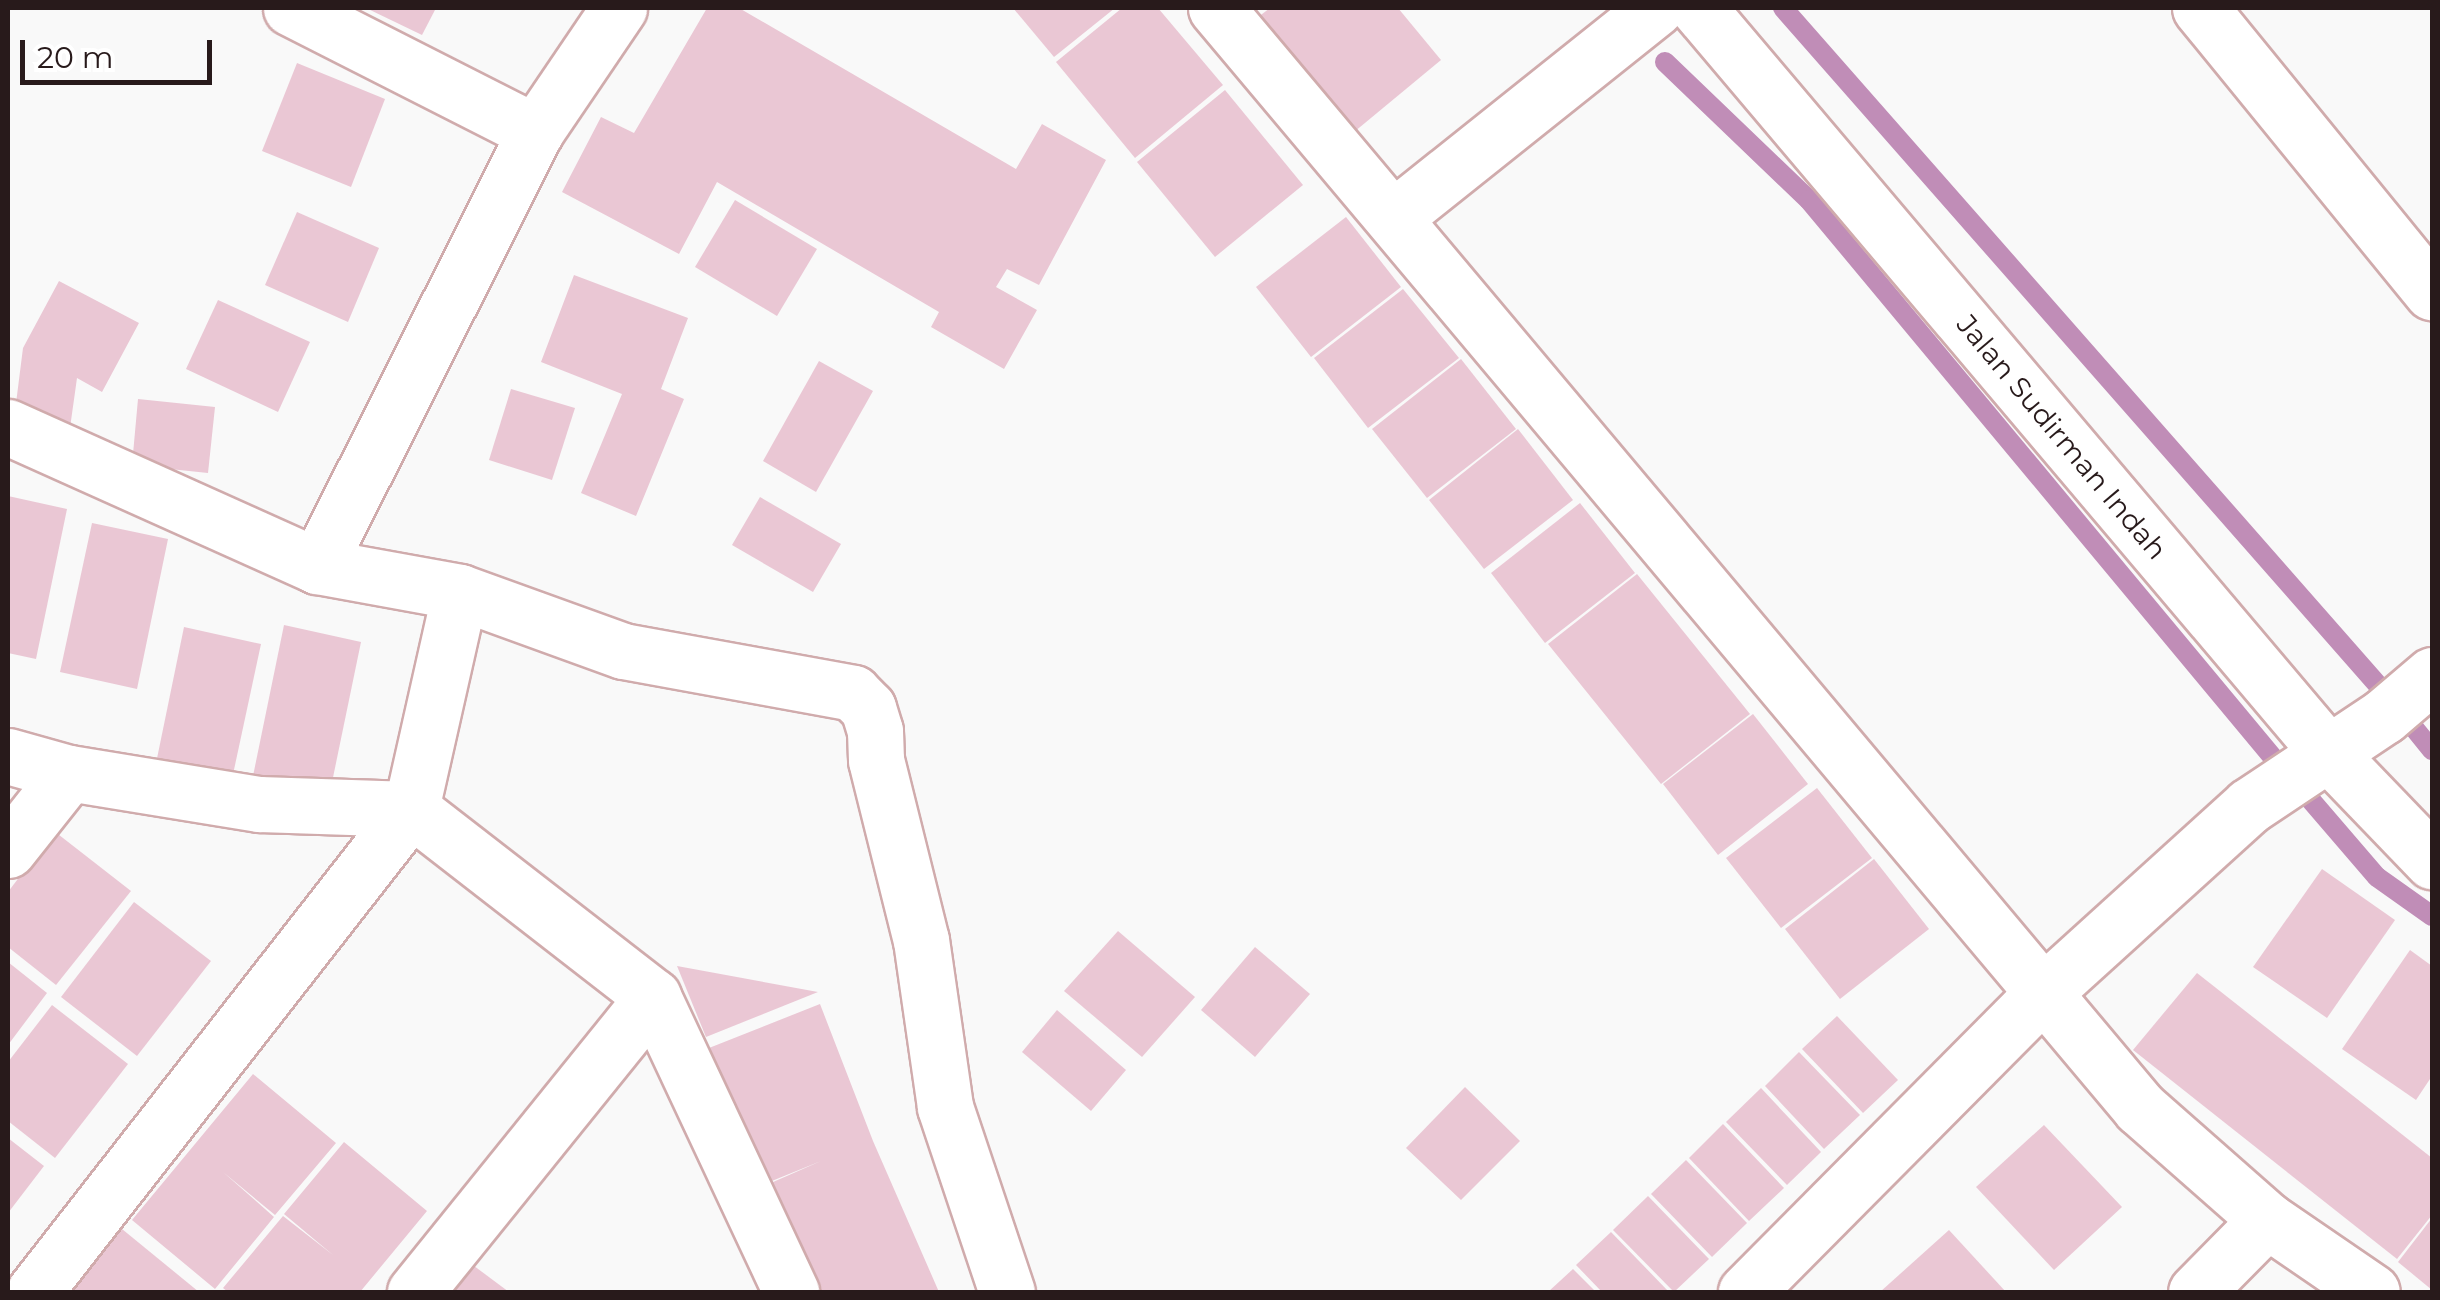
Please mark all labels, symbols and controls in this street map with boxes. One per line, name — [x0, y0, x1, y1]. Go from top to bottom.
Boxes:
scale bar — [25, 20, 218, 82]
text: 20 m — [37, 39, 114, 76]
street label: Jalan Sudirman Indah — [1950, 308, 2174, 566]

